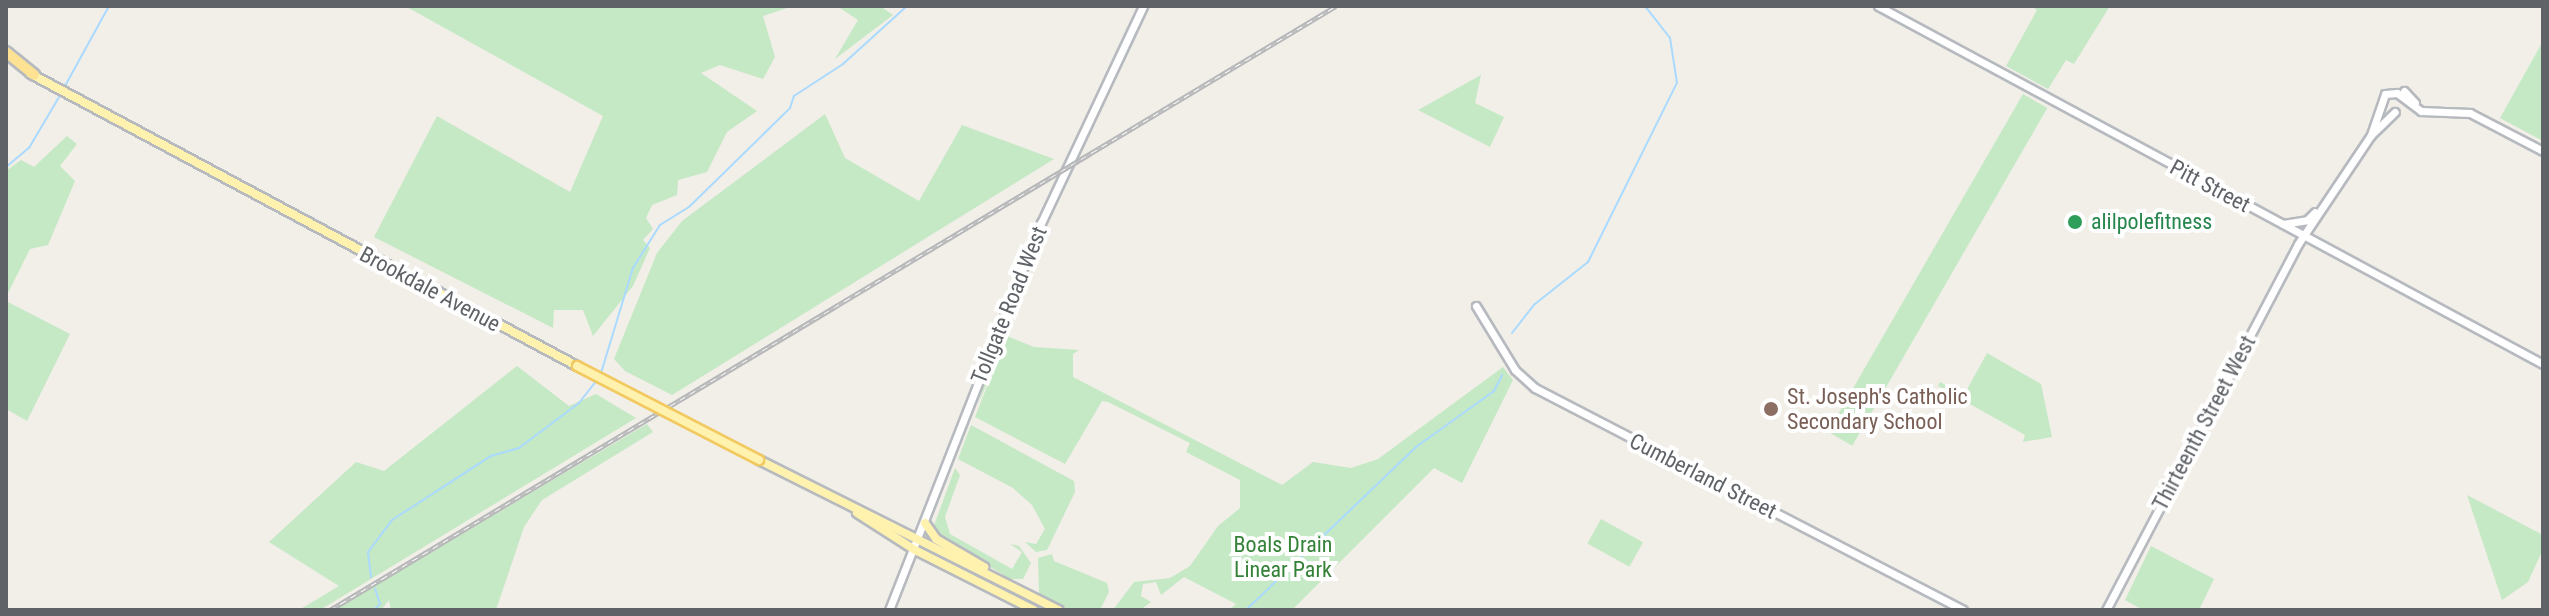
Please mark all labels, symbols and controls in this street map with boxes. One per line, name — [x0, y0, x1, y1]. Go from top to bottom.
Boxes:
street label: Pitt Street — [2165, 154, 2255, 218]
place label: alilpolefitness — [2091, 209, 2212, 235]
marker: alilpolefitness — [2066, 213, 2084, 231]
street label: Tollgate Road West — [965, 223, 1053, 387]
street label: Brookdale Avenue — [355, 241, 505, 337]
street label: Thirteenth Street West — [2147, 331, 2261, 515]
place label: St. Joseph's Catholic Secondary School — [1787, 383, 1968, 434]
marker: St. Joseph's Catholic Secondary School — [1762, 400, 1780, 418]
street label: Cumberland Street — [1625, 428, 1781, 524]
park label: Boals Drain Linear Park — [1234, 531, 1332, 582]

